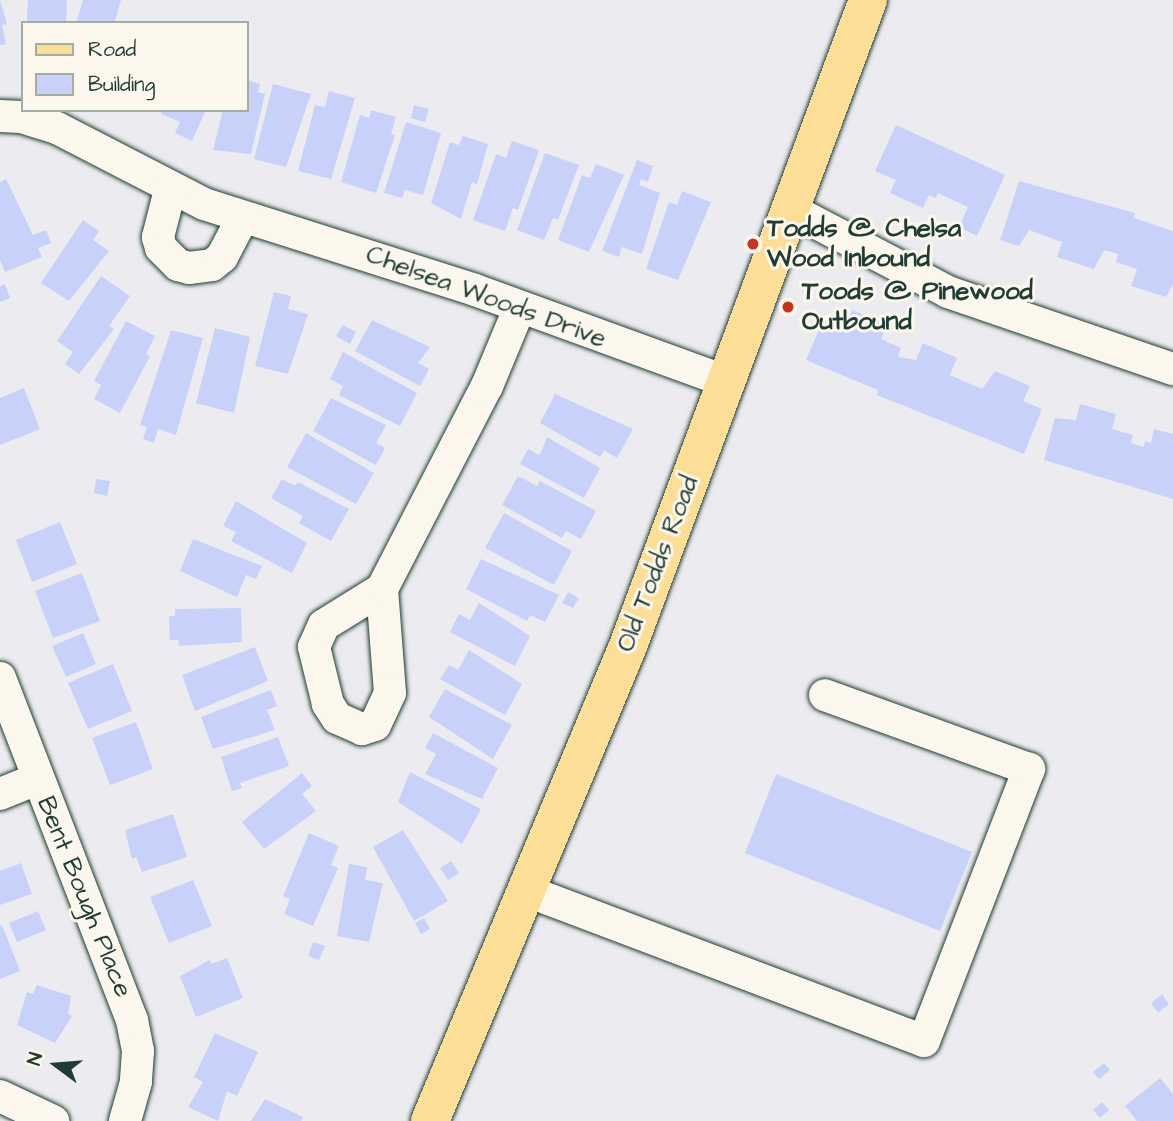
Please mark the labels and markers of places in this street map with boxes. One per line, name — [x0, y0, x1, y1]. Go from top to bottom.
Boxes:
place label: Todds @ Chelsa Wood Inbound — [767, 213, 961, 274]
marker: Todds @ Chelsa Wood Inbound — [745, 236, 761, 252]
place label: Toods @ Pinewood Outbound — [802, 276, 1033, 338]
marker: Toods @ Pinewood Outbound — [780, 299, 796, 315]

